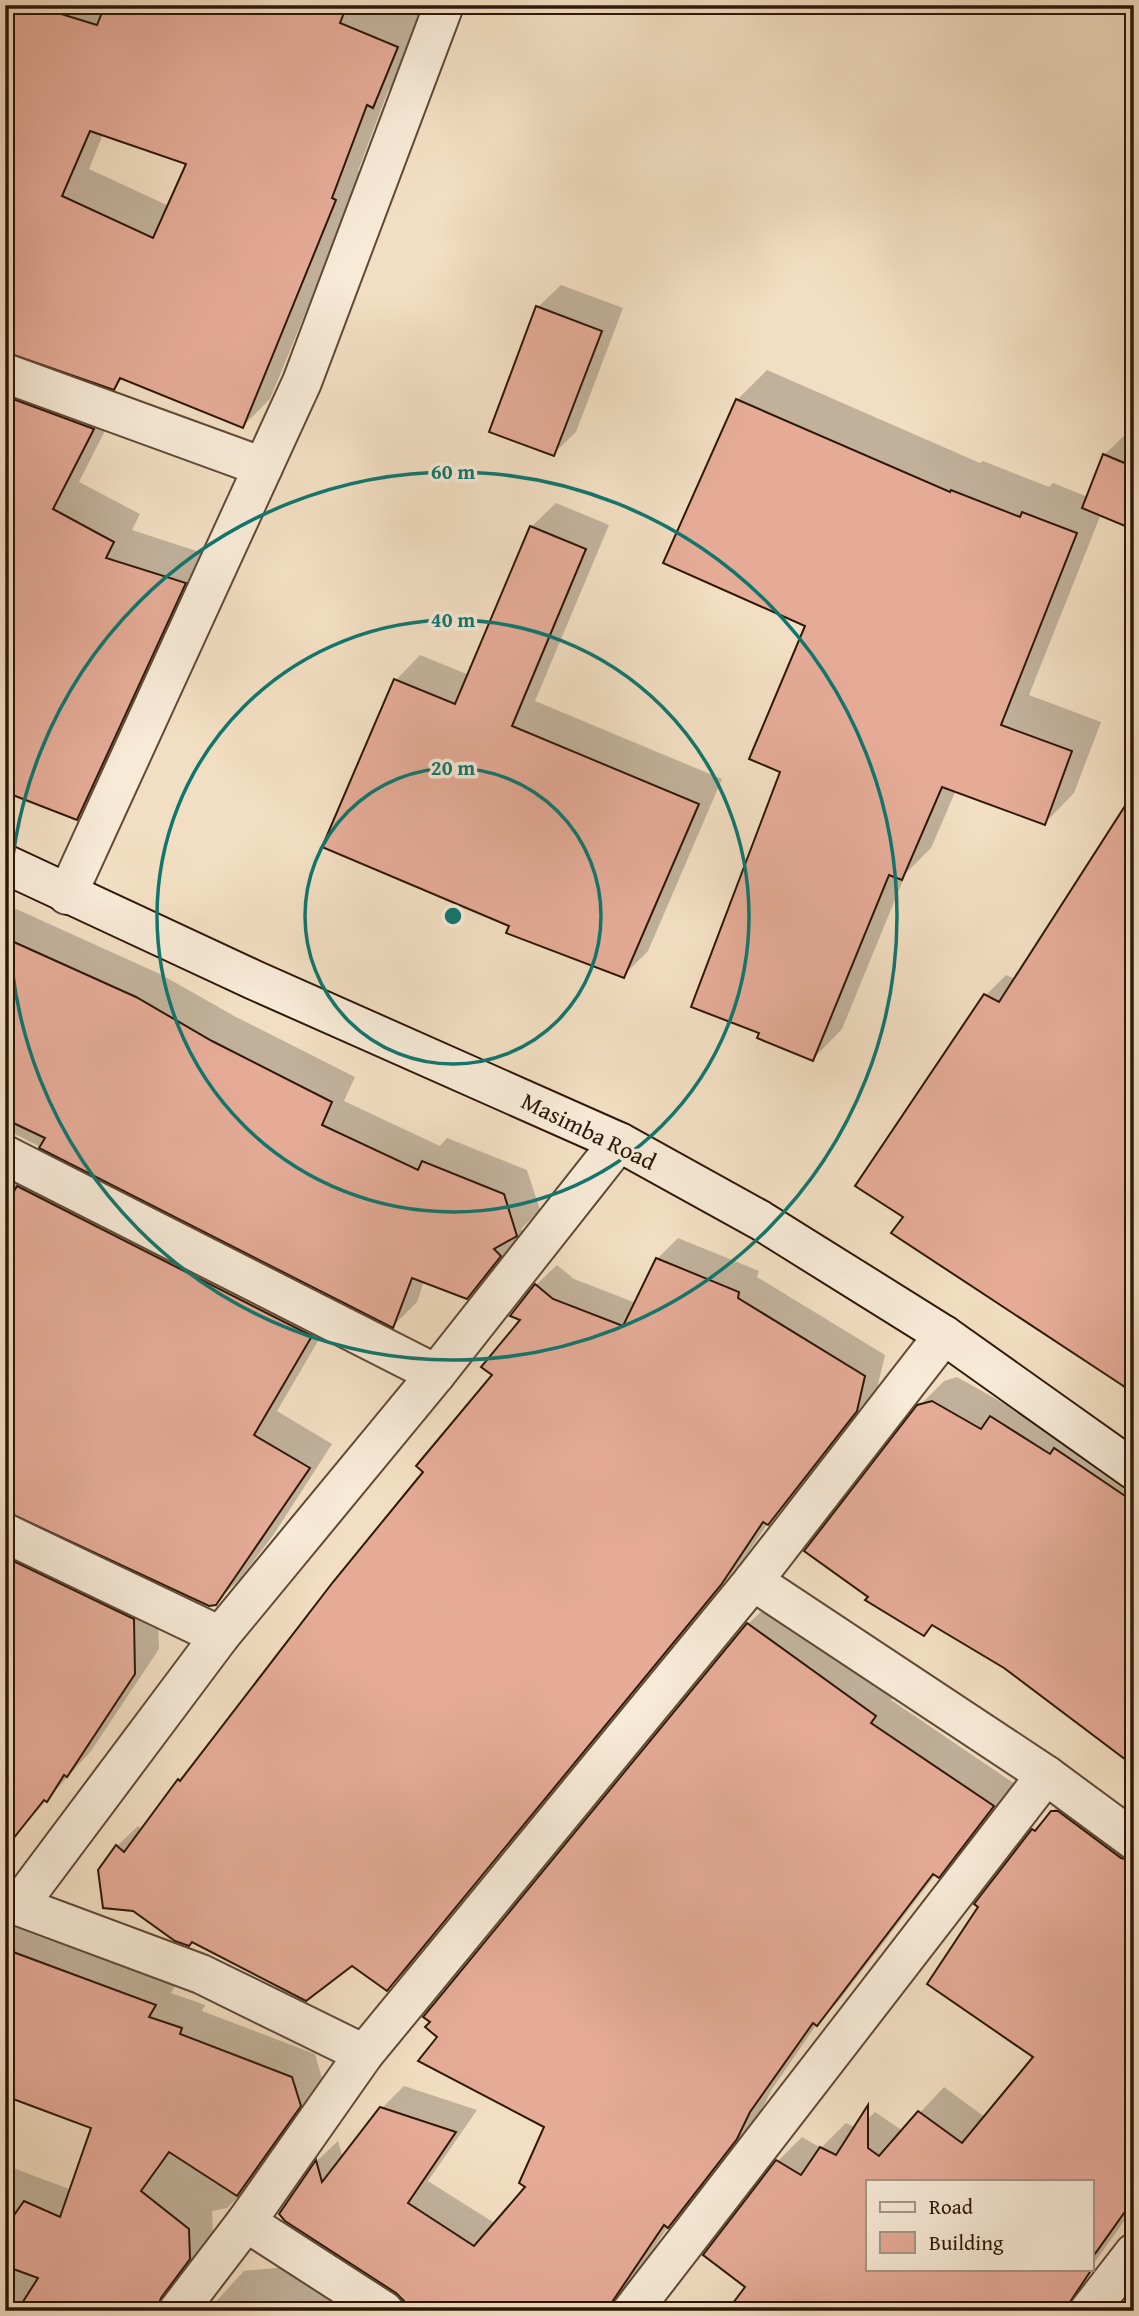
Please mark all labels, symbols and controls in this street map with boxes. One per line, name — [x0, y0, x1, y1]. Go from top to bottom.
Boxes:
text: 60 m — [431, 456, 475, 487]
text: 40 m — [431, 604, 475, 635]
text: 20 m — [431, 752, 475, 783]
centre of rings — [441, 904, 465, 928]
street label: Masimba Road — [516, 1083, 663, 1179]
legend — [866, 2180, 1094, 2270]
text: Road — [929, 2191, 974, 2222]
text: Building — [929, 2227, 1004, 2258]

